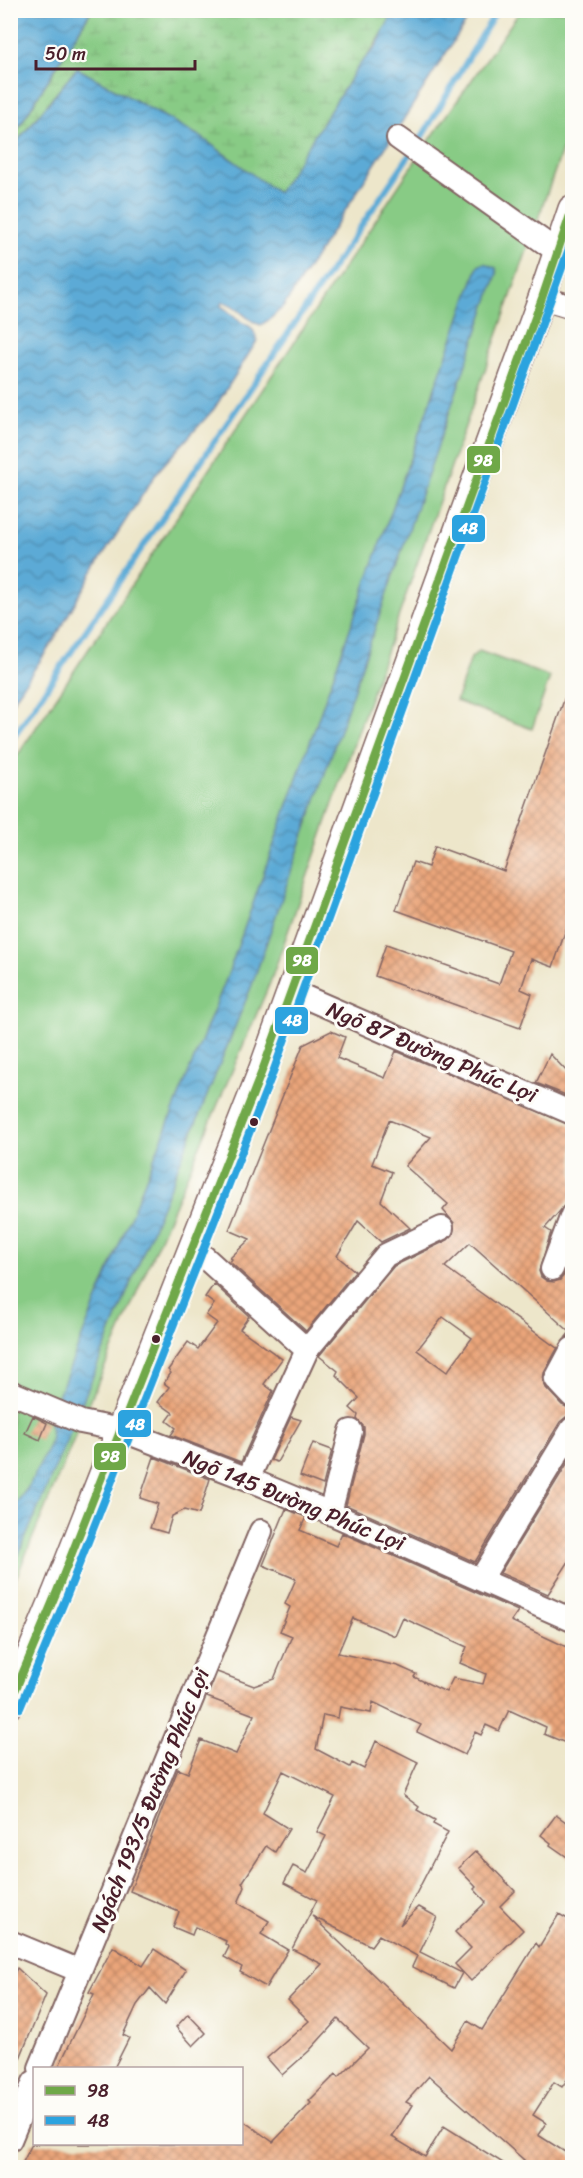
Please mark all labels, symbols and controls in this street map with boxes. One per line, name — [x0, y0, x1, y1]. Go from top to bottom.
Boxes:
scale bar — [36, 33, 195, 71]
text: 50 m — [45, 38, 86, 70]
line badge: 98 — [466, 445, 501, 474]
text: 98 — [473, 446, 493, 475]
line badge: 48 — [451, 514, 486, 543]
text: 48 — [457, 514, 478, 543]
line badge: 98 — [285, 946, 319, 975]
text: 98 — [292, 946, 312, 975]
street label: Ngõ 87 Đường Phúc Lợi — [320, 990, 544, 1114]
line badge: 48 — [274, 1006, 309, 1035]
text: 48 — [281, 1006, 302, 1035]
unlabelled marker — [248, 1116, 260, 1128]
unlabelled marker — [150, 1333, 162, 1345]
line badge: 48 — [117, 1409, 152, 1438]
text: 48 — [124, 1410, 145, 1439]
street label: Ngõ 145 Đường Phúc Lợi — [177, 1438, 412, 1563]
line badge: 98 — [93, 1442, 127, 1471]
text: 98 — [100, 1442, 120, 1471]
street label: Ngách 193/5 Đường Phúc Lợi — [79, 1661, 221, 1938]
legend — [33, 2067, 243, 2145]
text: 98 — [87, 2075, 109, 2107]
text: 48 — [87, 2105, 109, 2137]

